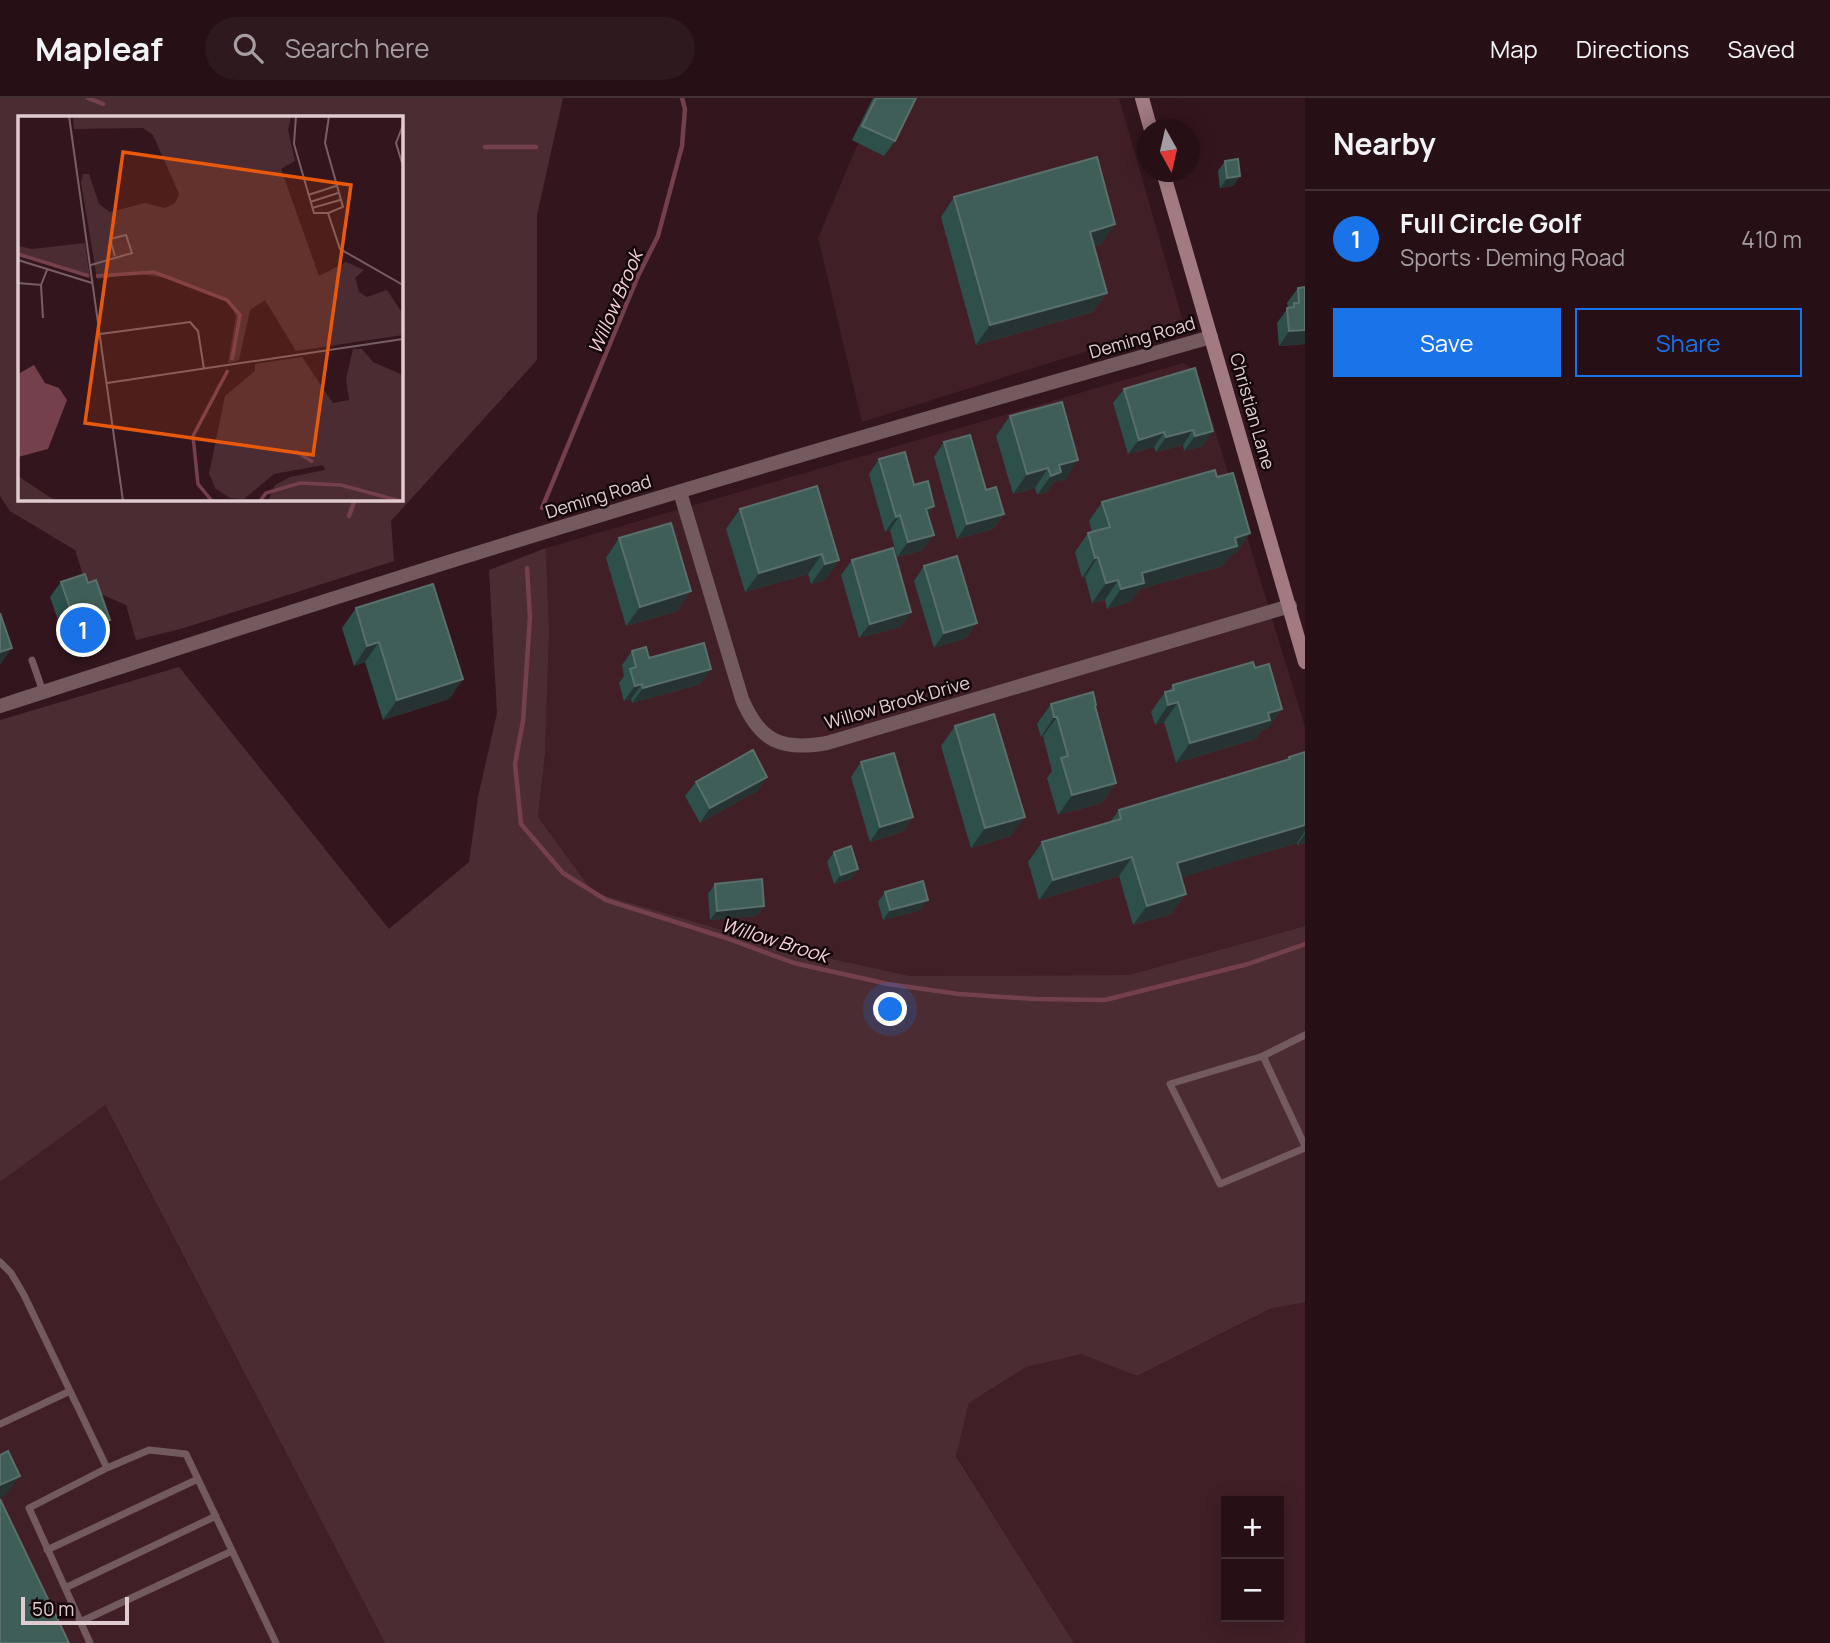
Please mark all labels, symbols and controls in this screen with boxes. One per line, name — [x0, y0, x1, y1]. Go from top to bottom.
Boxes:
search box — [205, 17, 695, 80]
text: Mapleaf — [35, 26, 163, 71]
icon: search — [229, 29, 267, 67]
text: Search here — [285, 30, 429, 66]
text: Map — [1490, 32, 1538, 65]
text: Directions — [1576, 32, 1689, 65]
text: Saved — [1727, 32, 1795, 65]
inset map — [18, 116, 402, 500]
north arrow — [1137, 119, 1200, 182]
text: Nearby — [1333, 123, 1436, 164]
text: Full Circle Golf — [1400, 205, 1581, 241]
text: 1 — [1351, 223, 1361, 255]
text: 410 m — [1741, 223, 1802, 255]
text: Sports · Deming Road — [1400, 241, 1625, 273]
water label: Willow Brook — [582, 244, 649, 358]
button: Save — [1333, 308, 1561, 377]
button: Share — [1575, 308, 1802, 377]
street label: Deming Road — [1086, 310, 1198, 364]
street label: Christian Lane — [1225, 350, 1281, 472]
street label: Deming Road — [542, 469, 654, 523]
pin: 1 — [60, 604, 106, 656]
street label: Willow Brook Drive — [822, 670, 972, 734]
water label: Willow Brook — [719, 911, 834, 969]
your location — [873, 992, 907, 1026]
map controls — [1221, 1496, 1284, 1622]
button: + — [1221, 1496, 1284, 1559]
button: − — [1221, 1559, 1284, 1622]
scale bar — [21, 1594, 130, 1626]
text: 50 m — [32, 1596, 74, 1622]

